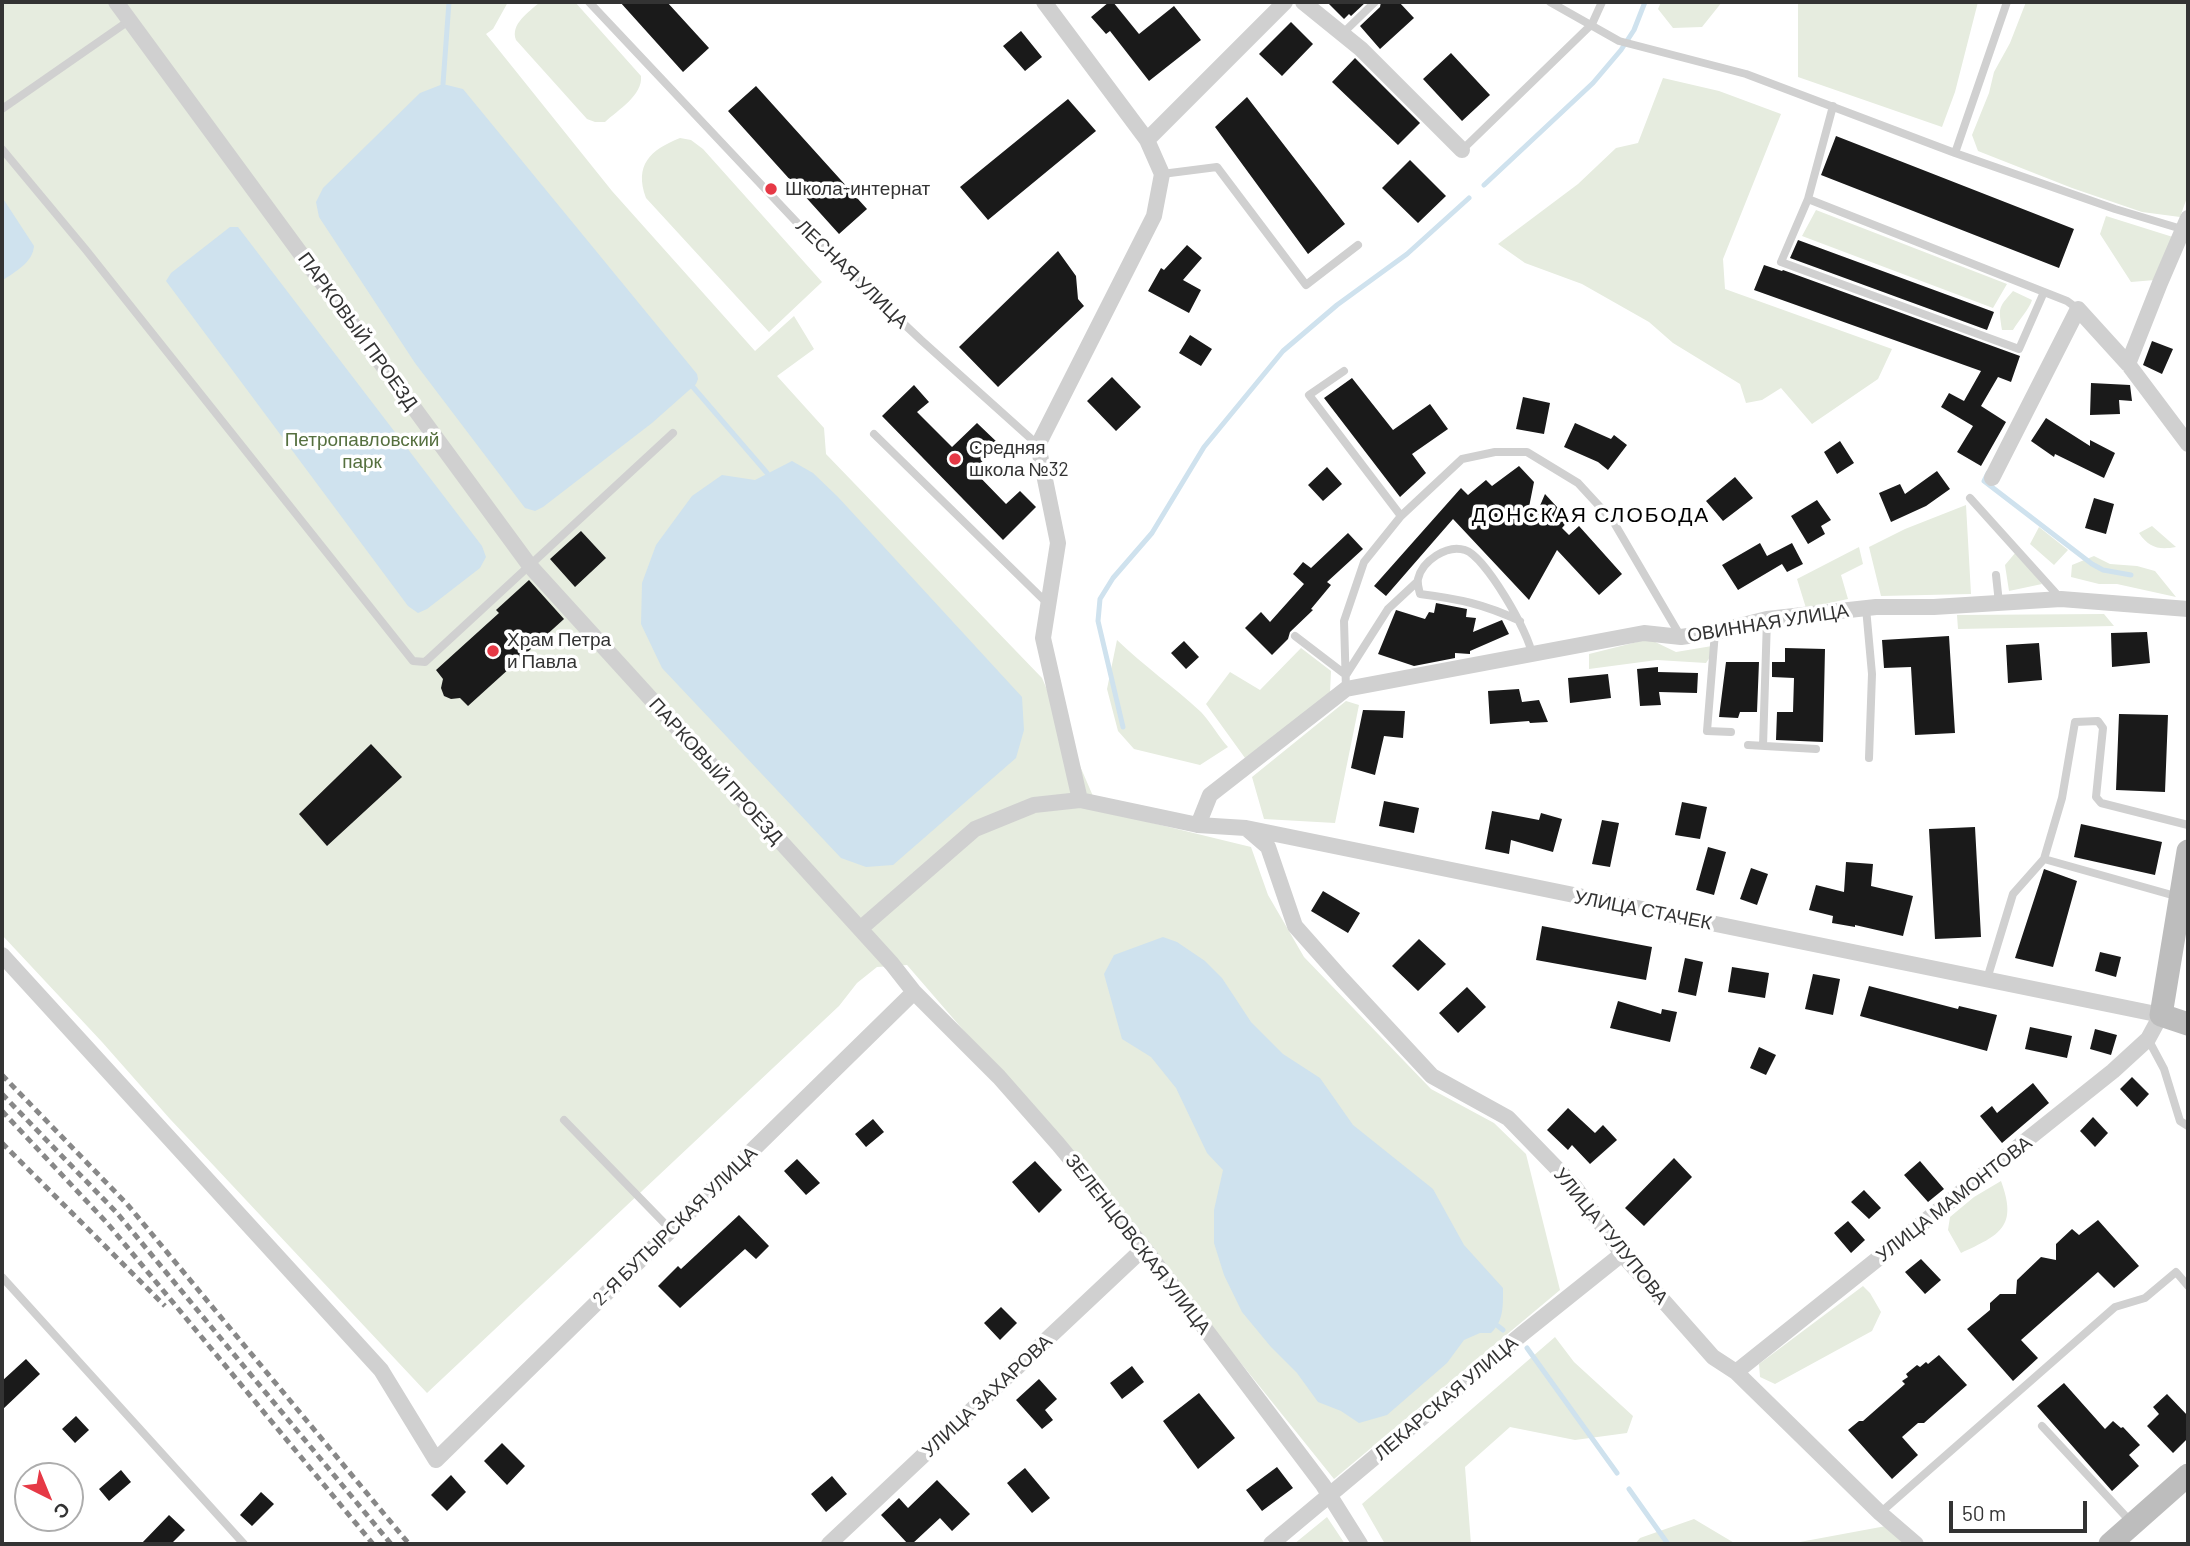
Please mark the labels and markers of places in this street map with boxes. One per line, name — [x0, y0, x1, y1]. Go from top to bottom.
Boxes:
place label: Школа-интернат — [785, 178, 930, 200]
marker: Школа-интернат — [763, 181, 779, 197]
place label: Средняя школа №32 — [969, 437, 1069, 481]
marker: Средняя школа №32 — [947, 451, 963, 467]
place label: Храм Петра и Павла — [507, 629, 611, 673]
marker: Храм Петра и Павла — [485, 643, 501, 659]

